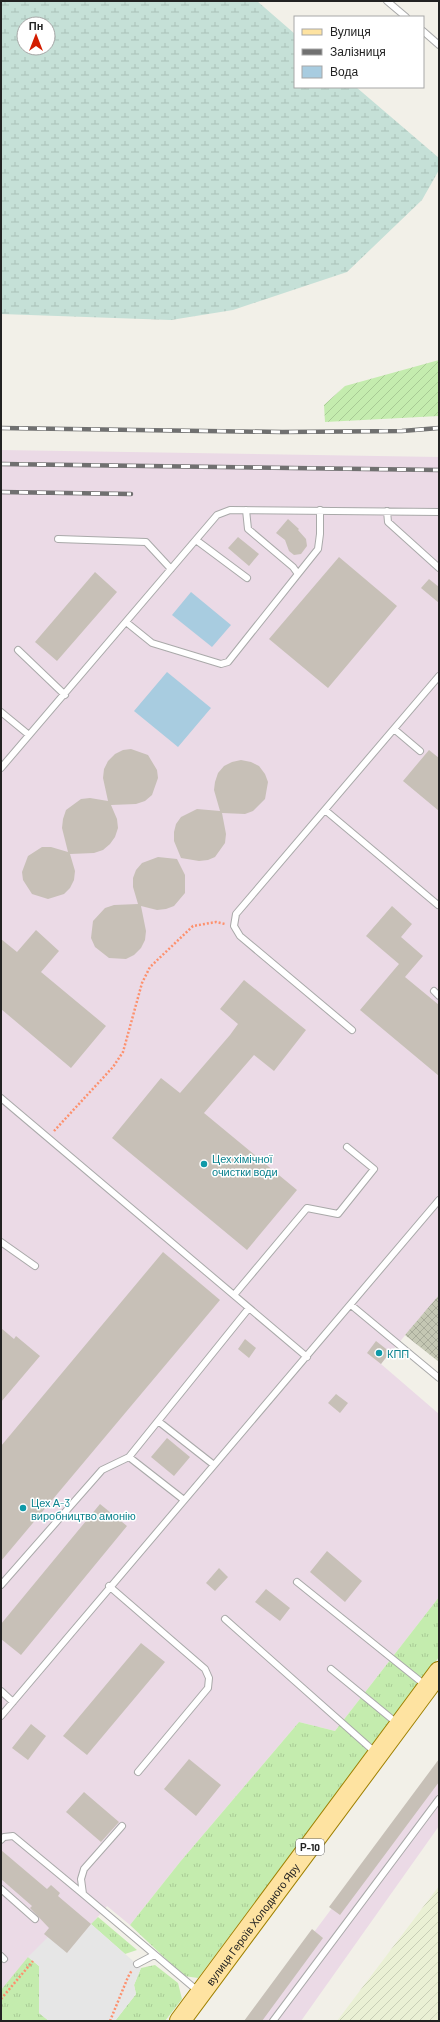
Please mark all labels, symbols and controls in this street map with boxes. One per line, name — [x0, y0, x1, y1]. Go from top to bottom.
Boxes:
north arrow — [16, 16, 56, 56]
legend — [294, 16, 424, 88]
text: Пн — [29, 19, 43, 32]
text: Вулиця — [330, 24, 371, 39]
text: Залізниця — [330, 44, 386, 59]
text: Вода — [330, 64, 358, 79]
place label: Цех хімічної очистки води — [212, 1152, 278, 1178]
marker: Цех хімічної очистки води — [199, 1159, 209, 1169]
place label: КПП — [387, 1347, 409, 1360]
marker: КПП — [374, 1348, 384, 1358]
place label: Цех А-3 виробництво амонію — [31, 1496, 136, 1522]
marker: Цех А-3 виробництво амонію — [18, 1503, 28, 1513]
road number: Р-10 — [296, 1839, 324, 1855]
street label: вулиця Героїв Холодного Яру — [203, 1860, 302, 1987]

